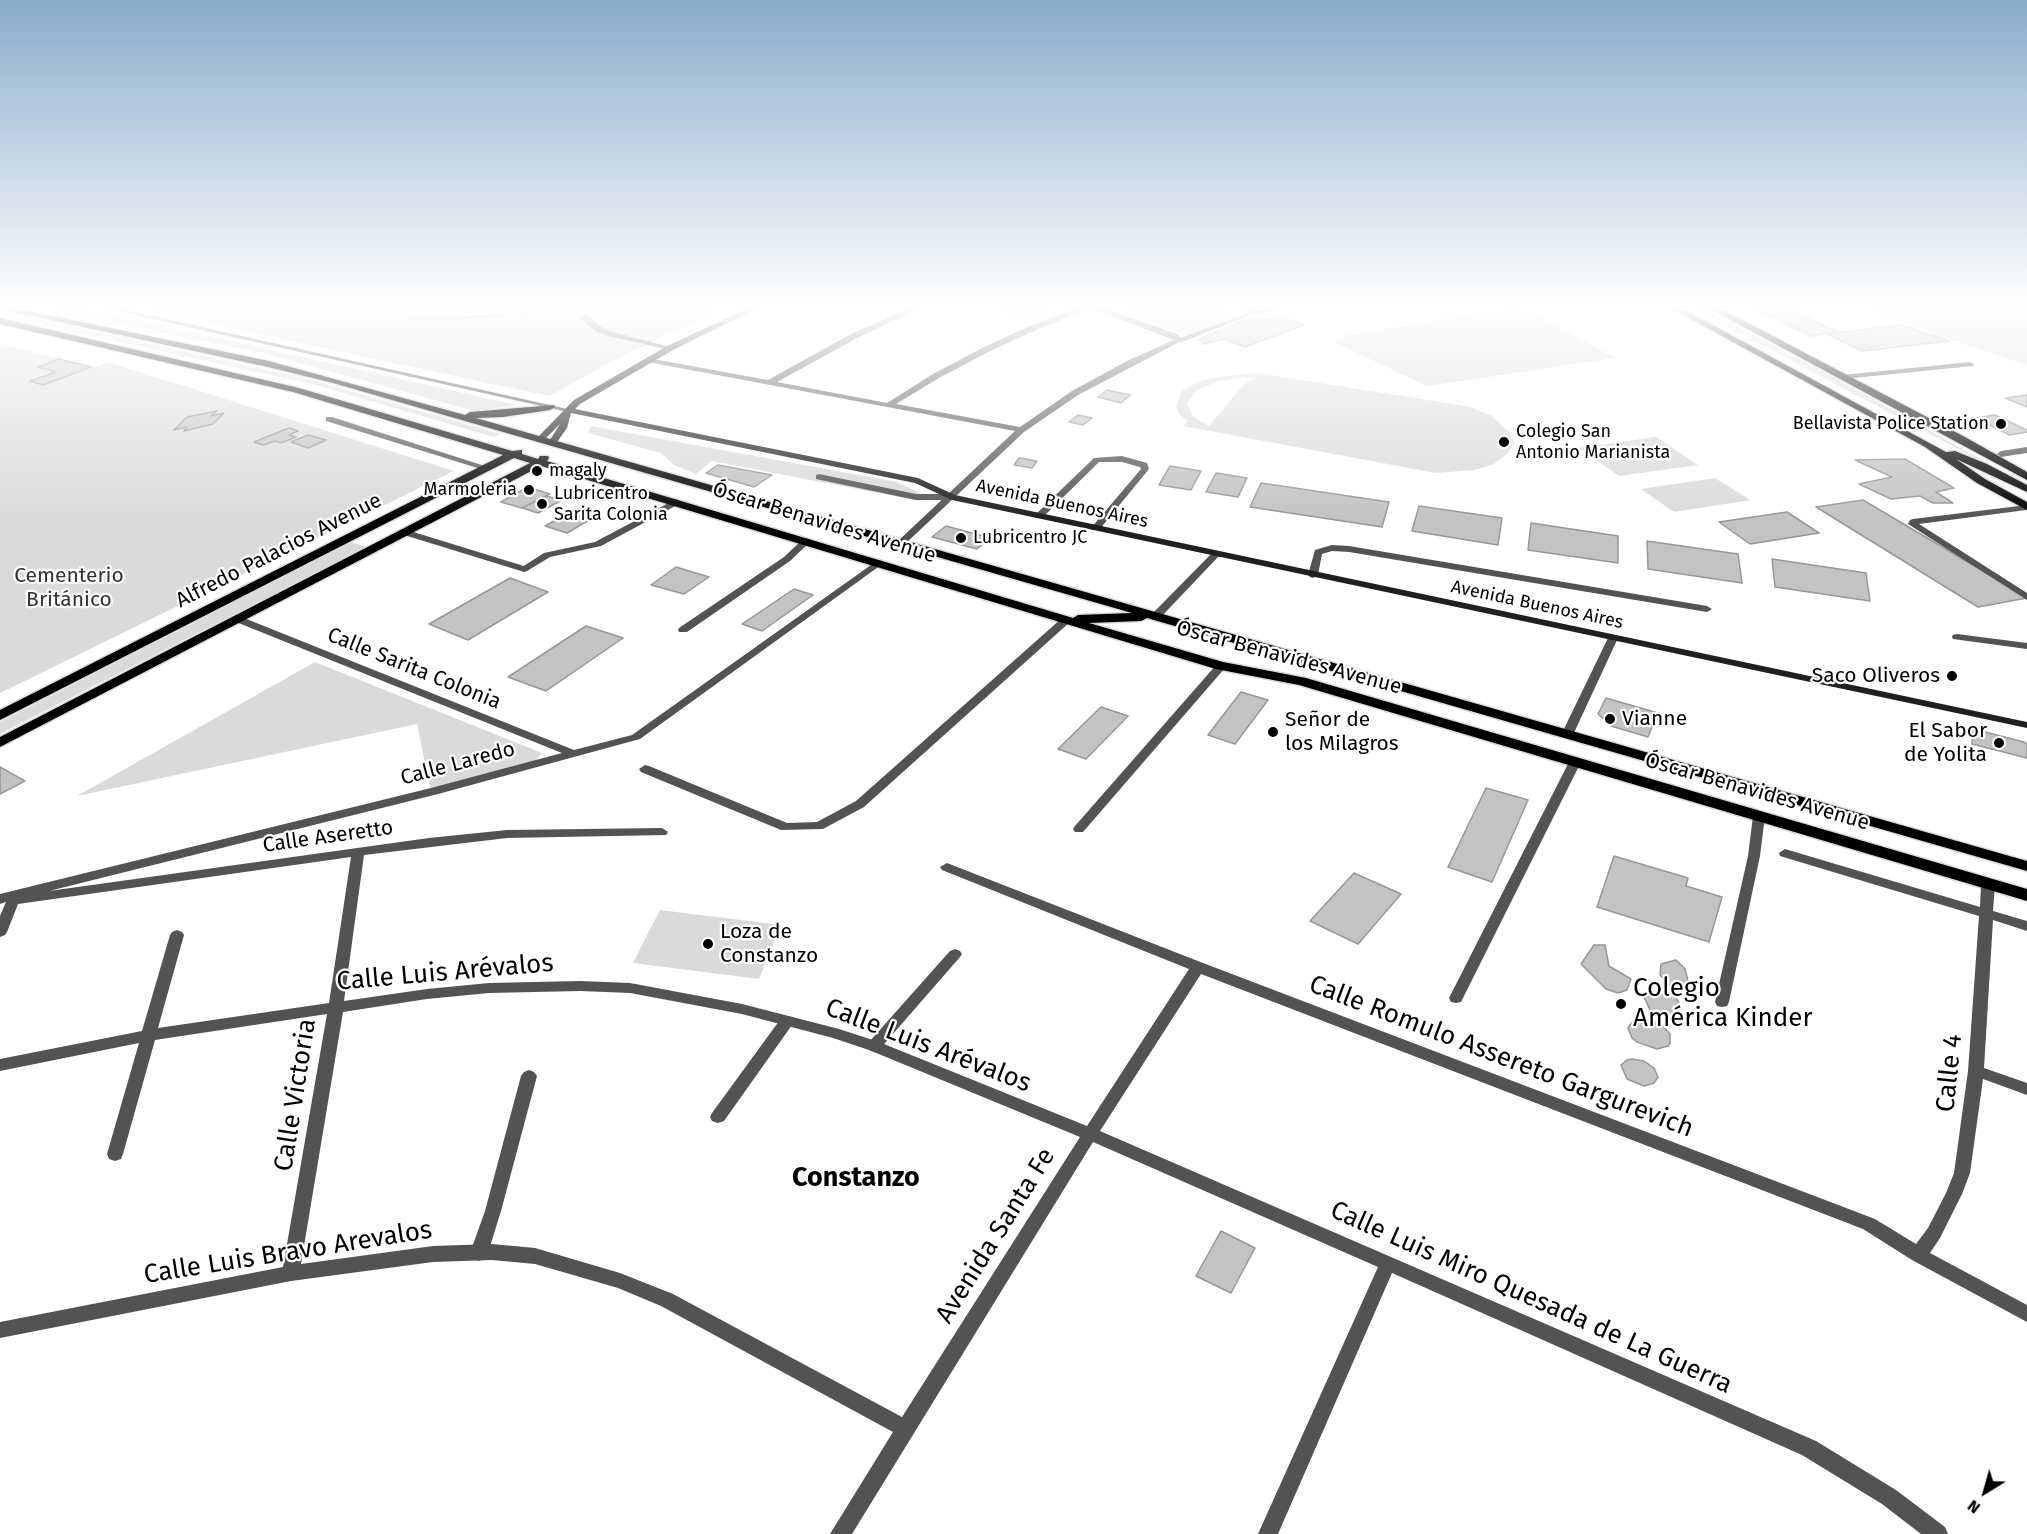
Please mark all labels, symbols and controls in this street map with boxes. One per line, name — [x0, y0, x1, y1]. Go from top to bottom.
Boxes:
place label: Bellavista Police Station — [1793, 413, 1989, 435]
marker: Bellavista Police Station — [1994, 417, 2008, 431]
place label: Colegio San Antonio Marianista — [1516, 421, 1670, 464]
marker: Colegio San Antonio Marianista — [1497, 435, 1511, 449]
place label: magaly — [549, 460, 607, 482]
marker: magaly — [530, 464, 544, 478]
street label: Avenida Buenos Aires — [974, 475, 1150, 533]
street label: Óscar Benavides Avenue — [709, 477, 939, 569]
place label: Marmoleria — [424, 479, 517, 501]
marker: Marmoleria — [522, 483, 536, 497]
place label: Lubricentro Sarita Colonia — [554, 483, 668, 526]
street label: Alfredo Palacios Avenue — [172, 488, 386, 614]
marker: Lubricentro Sarita Colonia — [535, 497, 549, 511]
place label: Lubricentro JC — [973, 527, 1087, 549]
marker: Lubricentro JC — [954, 531, 968, 545]
park label: Cementerio Británico — [14, 563, 124, 613]
street label: Avenida Buenos Aires — [1449, 576, 1625, 634]
street label: Óscar Benavides Avenue — [1174, 616, 1404, 700]
street label: Calle Sarita Colonia — [324, 623, 504, 715]
place label: Saco Oliveros — [1812, 663, 1940, 689]
marker: Saco Oliveros — [1945, 669, 1959, 683]
place label: Vianne — [1622, 706, 1687, 732]
place label: Señor de los Milagros — [1285, 707, 1399, 757]
marker: Vianne — [1603, 712, 1617, 726]
place label: El Sabor de Yolita — [1904, 718, 1987, 768]
marker: Señor de los Milagros — [1266, 725, 1280, 739]
marker: El Sabor de Yolita — [1992, 736, 2006, 750]
street label: Calle Laredo — [398, 737, 518, 791]
street label: Óscar Benavides Avenue — [1642, 748, 1872, 836]
street label: Calle Aseretto — [261, 815, 395, 859]
place label: Loza de Constanzo — [720, 919, 818, 969]
marker: Loza de Constanzo — [701, 937, 715, 951]
street label: Calle Luis Arévalos — [335, 948, 555, 998]
street label: Calle Romulo Assereto Gargurevich — [1304, 969, 1698, 1145]
place label: Colegio América Kinder — [1633, 973, 1813, 1034]
street label: Calle Luis Arévalos — [821, 992, 1035, 1100]
marker: Colegio América Kinder — [1614, 997, 1628, 1011]
street label: Calle Victoria — [269, 1016, 323, 1174]
street label: Calle 4 — [1930, 1032, 1970, 1114]
street label: Avenida Santa Fe — [930, 1143, 1062, 1329]
district label: Constanzo — [792, 1162, 920, 1194]
street label: Calle Luis Miro Quesada de La Guerra — [1325, 1195, 1737, 1401]
street label: Calle Luis Bravo Arevalos — [142, 1215, 434, 1291]
north arrow — [1955, 1462, 2015, 1522]
text: N — [1964, 1496, 1984, 1518]

